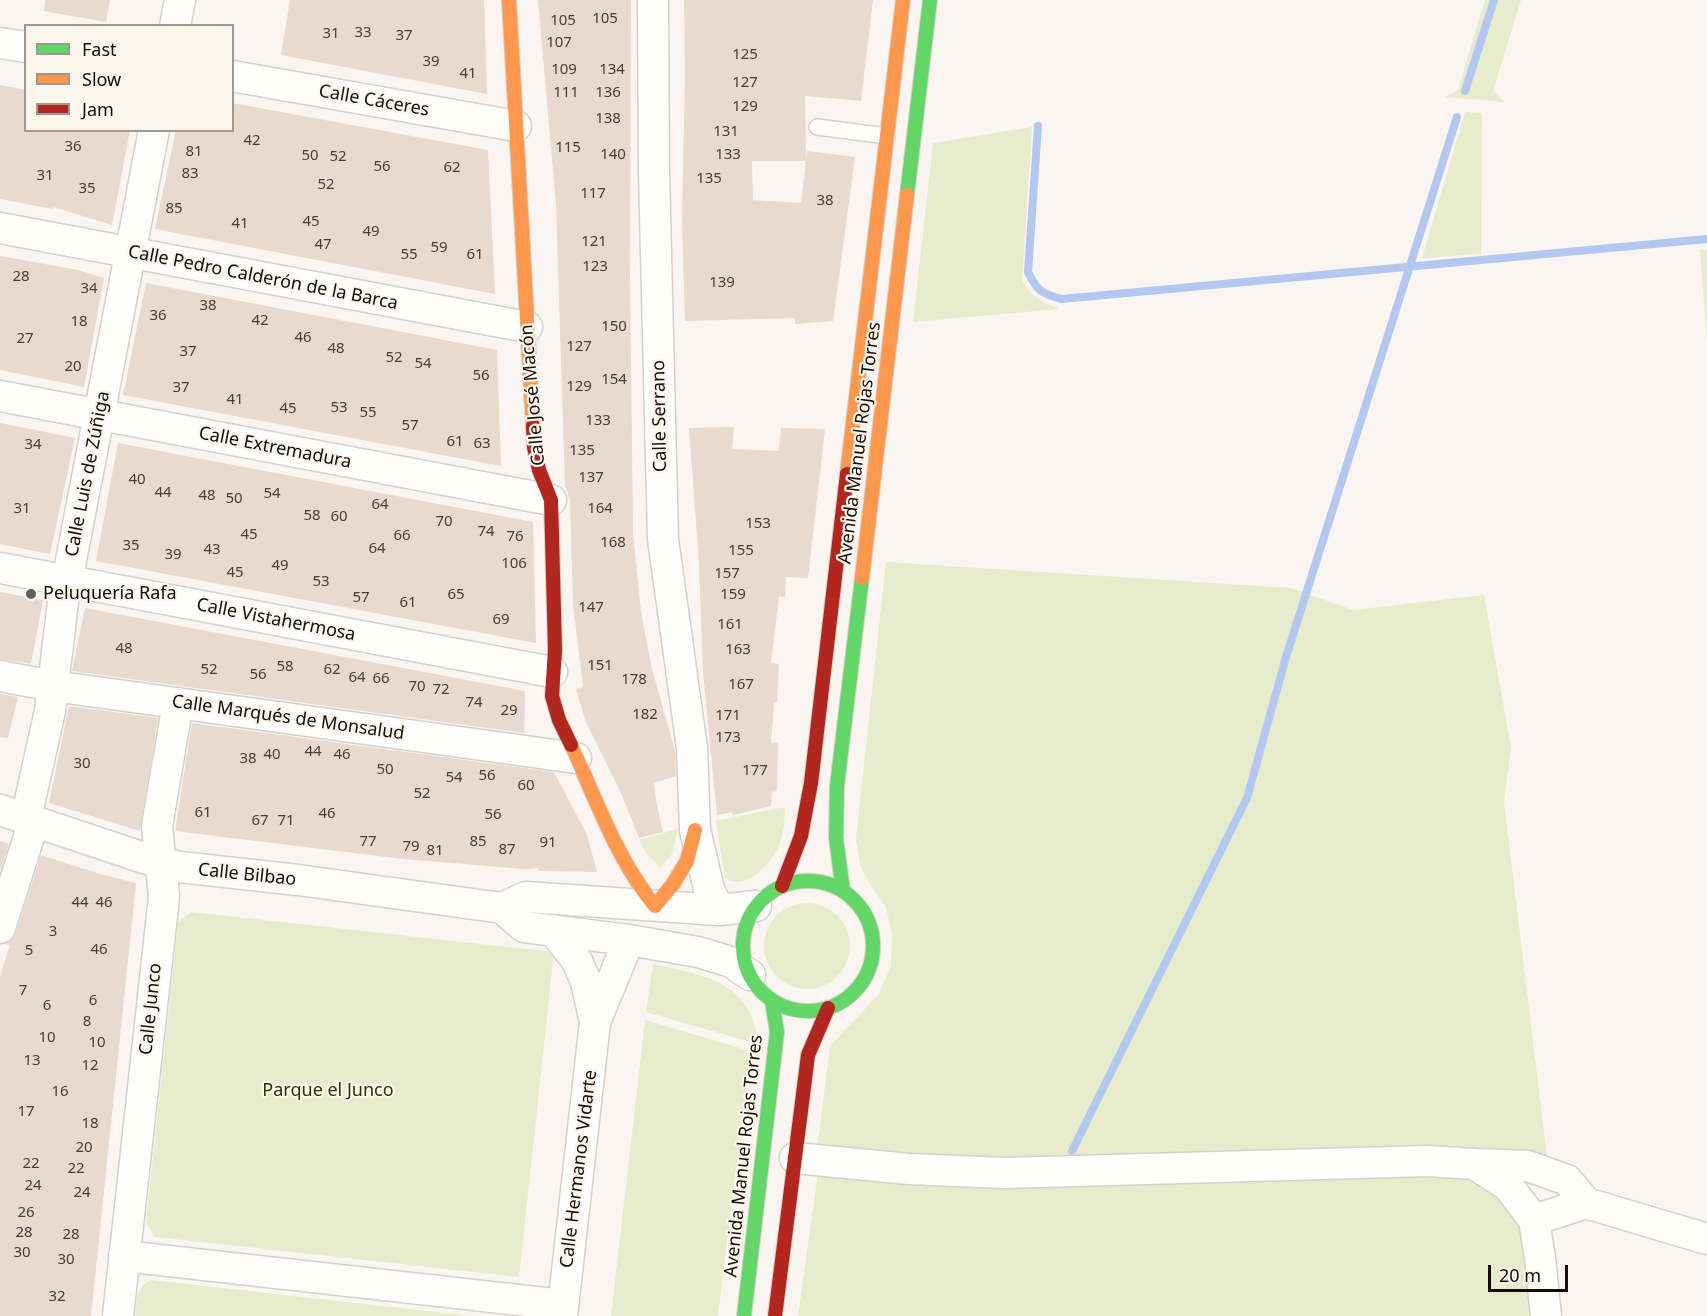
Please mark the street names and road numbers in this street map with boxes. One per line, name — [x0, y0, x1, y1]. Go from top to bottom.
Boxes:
street label: Calle Cáceres — [317, 81, 431, 121]
street label: Calle Pedro Calderón de la Barca — [126, 241, 400, 315]
street label: Avenida Manuel Rojas Torres — [834, 321, 886, 565]
street label: Calle José Macón — [516, 323, 550, 467]
street label: Calle Serrano — [648, 360, 672, 472]
street label: Calle Luis de Zúñiga — [61, 389, 115, 559]
street label: Calle Extremadura — [197, 423, 353, 473]
street label: Calle Vistahermosa — [195, 594, 357, 646]
street label: Calle Marqués de Monsalud — [170, 691, 406, 745]
street label: Calle Bilbao — [197, 859, 297, 891]
street label: Calle Junco — [135, 962, 167, 1056]
street label: Avenida Manuel Rojas Torres — [721, 1034, 767, 1278]
street label: Calle Hermanos Vidarte — [556, 1069, 602, 1269]

